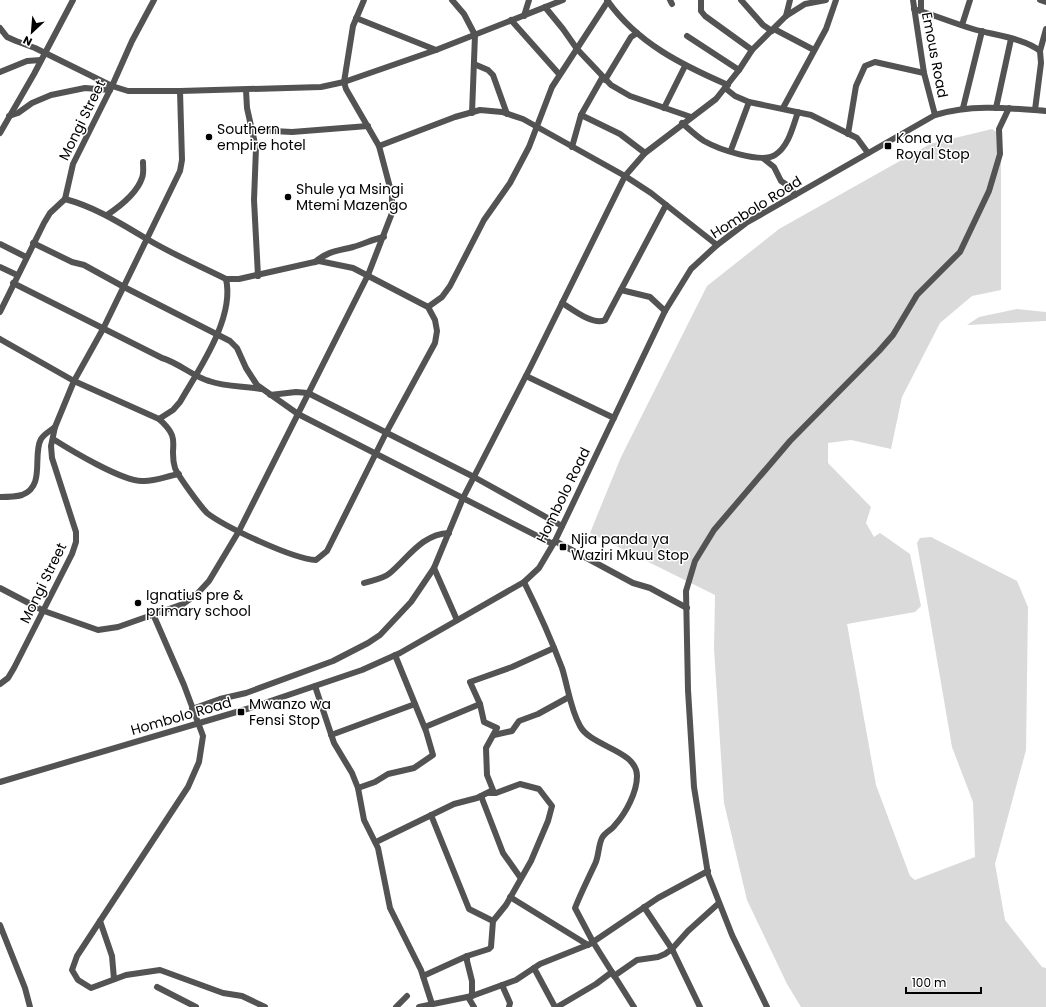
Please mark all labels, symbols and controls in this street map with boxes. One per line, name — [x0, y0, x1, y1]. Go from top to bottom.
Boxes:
street label: Emous Road — [917, 10, 953, 100]
north arrow — [12, 12, 52, 52]
text: N — [20, 32, 35, 50]
street label: Mongi Street — [54, 76, 110, 164]
place label: Southern empire hotel — [217, 119, 306, 155]
place label: Kona ya Royal Stop — [896, 128, 970, 164]
marker: Southern empire hotel — [204, 132, 214, 142]
marker: Kona ya Royal Stop — [883, 141, 893, 151]
street label: Hombolo Road — [707, 171, 805, 243]
place label: Shule ya Msingi Mtemi Mazengo — [296, 179, 407, 215]
marker: Shule ya Msingi Mtemi Mazengo — [283, 192, 293, 202]
street label: Hombolo Road — [531, 444, 595, 546]
place label: Njia panda ya Waziri Mkuu Stop — [571, 529, 689, 565]
street label: Mongi Street — [15, 539, 71, 627]
marker: Njia panda ya Waziri Mkuu Stop — [558, 542, 568, 552]
place label: Ignatius pre & primary school — [146, 585, 251, 621]
marker: Ignatius pre & primary school — [133, 598, 143, 608]
street label: Hombolo Road — [128, 692, 234, 740]
place label: Mwanzo wa Fensi Stop — [249, 694, 331, 730]
marker: Mwanzo wa Fensi Stop — [236, 707, 246, 717]
scale bar — [906, 969, 981, 995]
text: 100 m — [912, 974, 946, 991]

